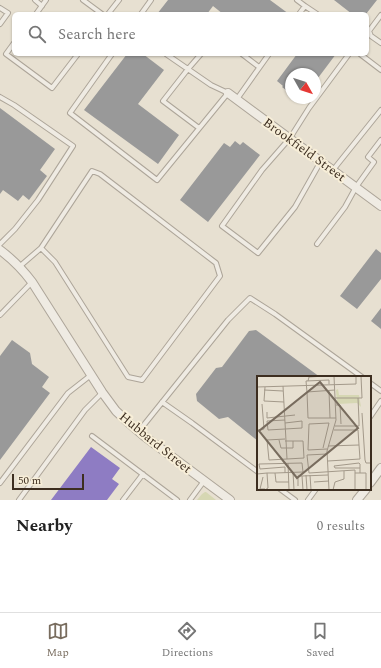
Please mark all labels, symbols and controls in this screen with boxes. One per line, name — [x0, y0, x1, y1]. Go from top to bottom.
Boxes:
search box — [12, 12, 369, 56]
icon: search — [26, 23, 48, 45]
text: Search here — [58, 23, 136, 46]
north arrow — [285, 68, 321, 104]
street label: Brookfield Street — [259, 113, 350, 187]
inset map — [257, 376, 371, 490]
street label: Hubbard Street — [115, 407, 196, 479]
scale bar — [12, 472, 84, 491]
text: 50 m — [18, 472, 41, 489]
text: Nearby — [16, 513, 72, 539]
text: 0 results — [317, 516, 365, 536]
tab: Map — [47, 620, 69, 661]
tab: Directions — [162, 620, 213, 661]
tab: Saved — [306, 620, 334, 661]

